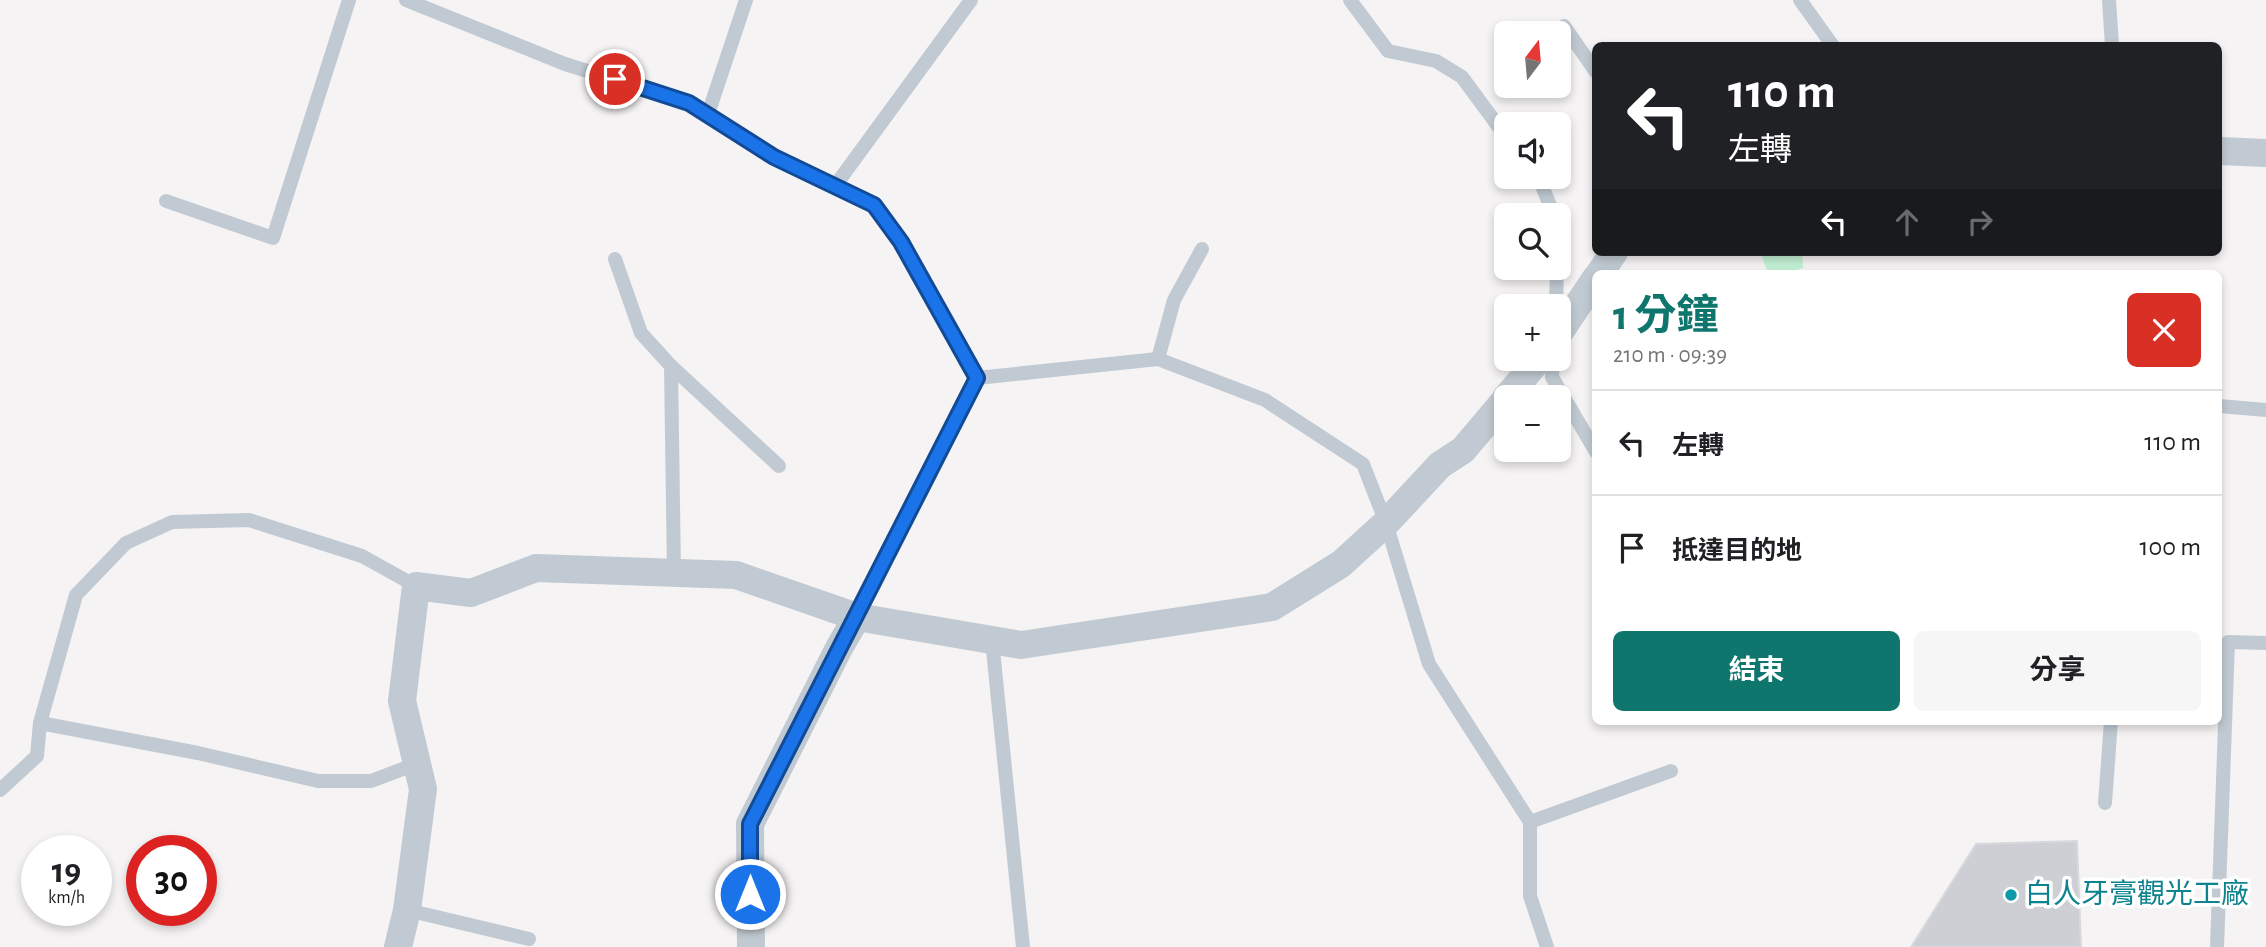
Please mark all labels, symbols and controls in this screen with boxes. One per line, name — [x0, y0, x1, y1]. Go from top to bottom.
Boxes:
north arrow — [1494, 21, 1572, 98]
map controls — [1494, 21, 1571, 462]
pin — [585, 49, 645, 109]
icon: arrive — [596, 60, 634, 98]
text: 110 m — [1728, 68, 1836, 117]
icon: left — [1613, 70, 1704, 161]
button: sound — [1494, 112, 1571, 189]
text: 左轉 — [1728, 134, 1792, 166]
button: search — [1494, 203, 1571, 280]
icon: left — [1815, 203, 1853, 241]
icon: ahead — [1888, 203, 1926, 241]
icon: right — [1961, 203, 1999, 241]
button: close — [2127, 293, 2201, 367]
button: + — [1494, 294, 1571, 371]
text: 1 分鐘 — [1613, 295, 1718, 337]
text: 210 m · 09:39 — [1613, 344, 1727, 367]
button: − — [1494, 385, 1571, 462]
icon: left — [1613, 424, 1651, 462]
text: 110 m — [2144, 429, 2201, 455]
text: 左轉 — [1672, 433, 1724, 459]
icon: arrive — [1613, 529, 1651, 567]
text: 100 m — [2140, 534, 2201, 560]
text: 抵達目的地 — [1672, 538, 1802, 564]
button: 結束 — [1613, 631, 1900, 711]
button: 分享 — [1914, 631, 2201, 711]
speed limit sign: 30 — [126, 835, 217, 926]
text: 19 — [52, 854, 81, 889]
position arrow — [713, 857, 787, 931]
place label: 白人牙膏觀光工廠 — [2025, 878, 2249, 909]
marker: 白人牙膏觀光工廠 — [2003, 887, 2019, 903]
text: km/h — [48, 889, 85, 907]

